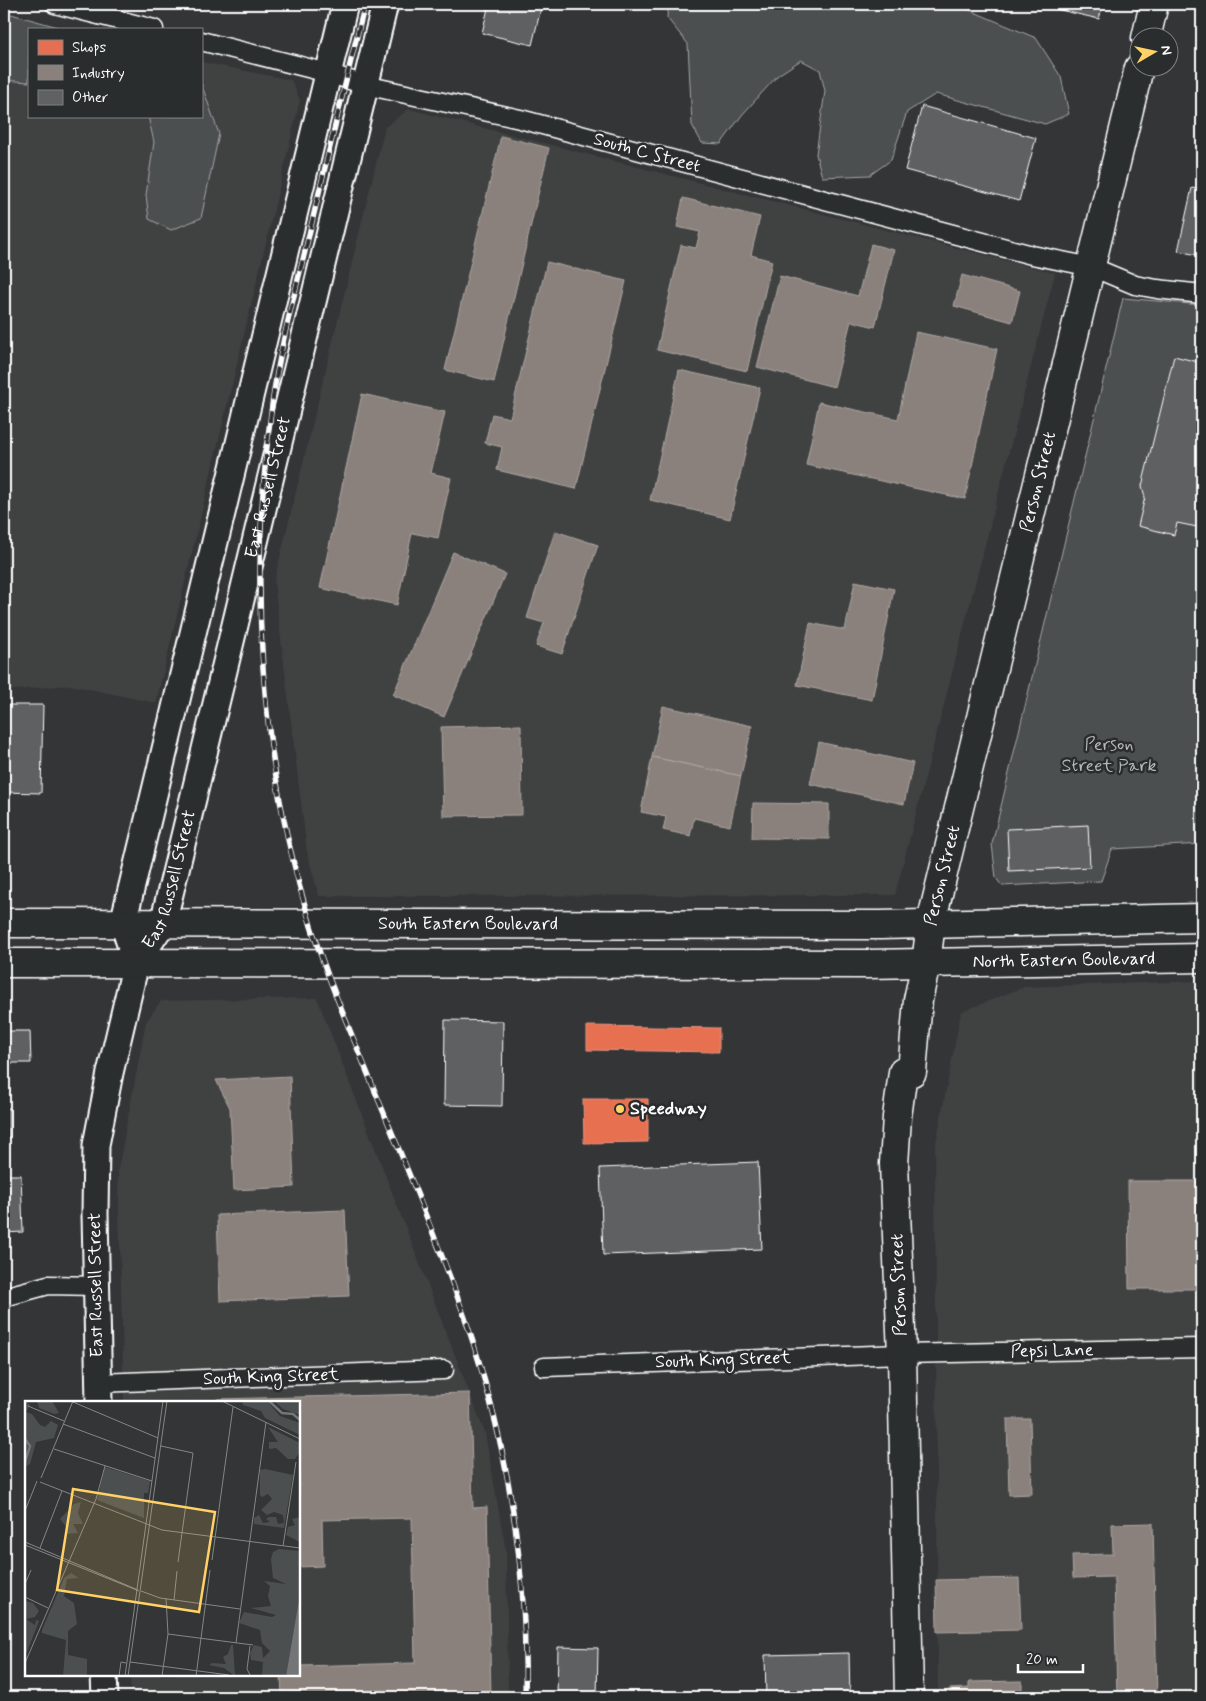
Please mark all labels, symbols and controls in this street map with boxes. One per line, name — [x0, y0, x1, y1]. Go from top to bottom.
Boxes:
legend — [28, 28, 202, 118]
north arrow — [1128, 28, 1178, 78]
text: Shops — [72, 38, 107, 58]
text: N — [1156, 44, 1175, 56]
text: Industry — [72, 64, 125, 84]
text: Other — [72, 88, 108, 108]
street label: South C Street — [591, 127, 704, 179]
street label: East Russell Street — [240, 414, 297, 561]
street label: Person Street — [1014, 429, 1062, 535]
park label: Person Street Park — [1061, 733, 1157, 778]
street label: East Russell Street — [137, 808, 202, 954]
street label: Person Street — [919, 823, 966, 928]
street label: South Eastern Boulevard — [378, 912, 558, 936]
street label: North Eastern Boulevard — [973, 947, 1155, 974]
place label: Speedway — [630, 1097, 707, 1121]
marker: Speedway — [614, 1103, 626, 1115]
street label: East Russell Street — [83, 1212, 109, 1358]
street label: Person Street — [885, 1233, 913, 1337]
street label: Pepsi Lane — [1010, 1338, 1094, 1364]
street label: South King Street — [655, 1346, 792, 1375]
street label: South King Street — [203, 1363, 340, 1392]
inset map — [25, 1401, 300, 1676]
scale bar — [1018, 1641, 1084, 1673]
text: 20 m — [1026, 1650, 1058, 1670]

